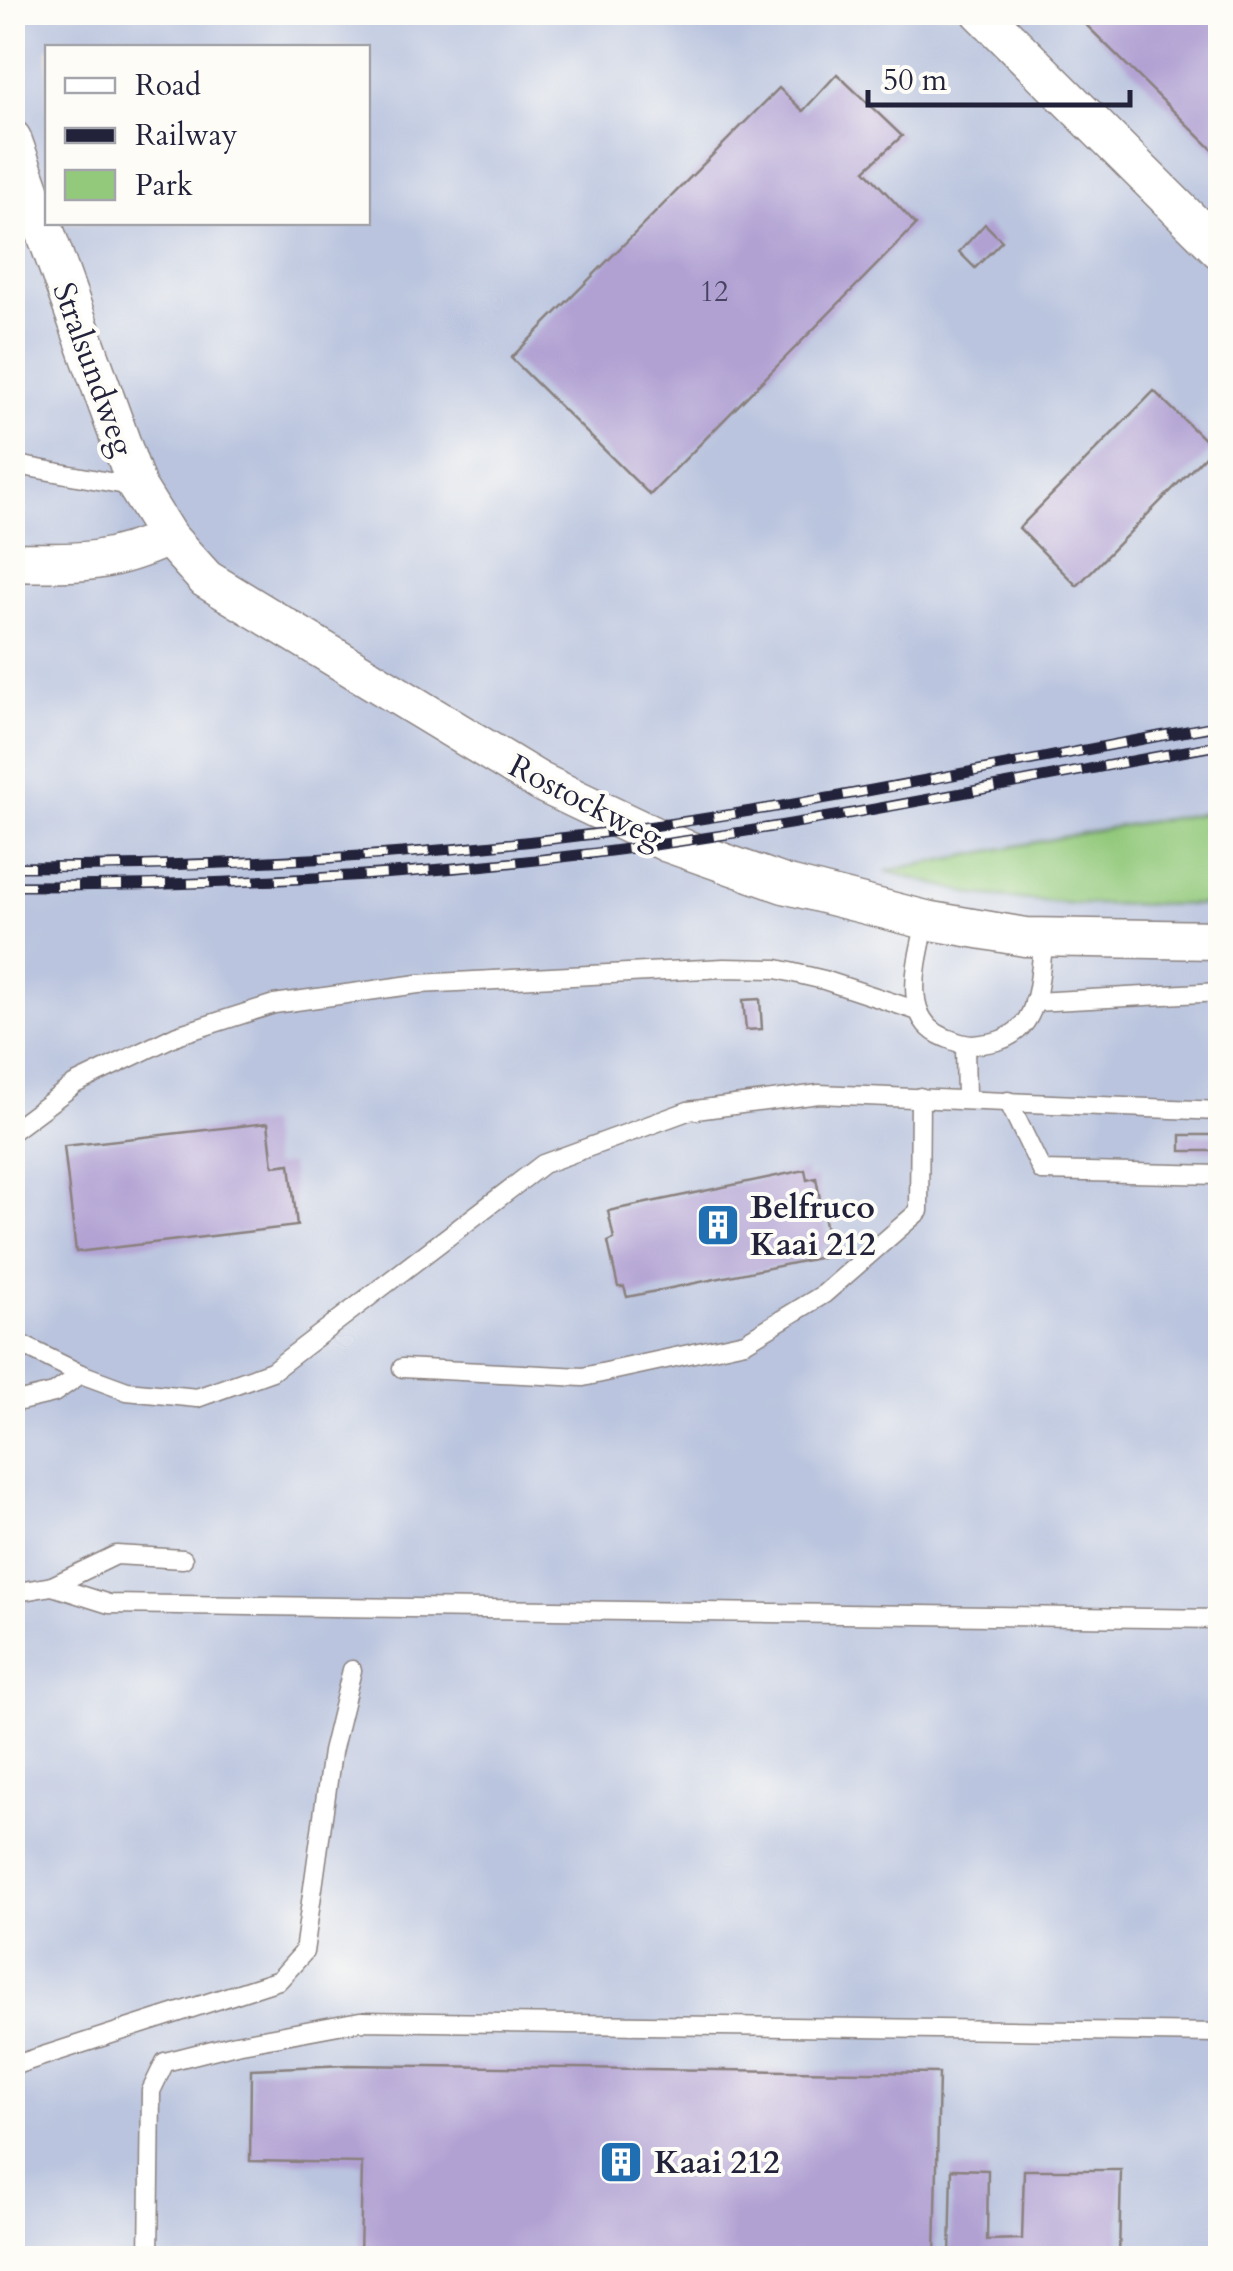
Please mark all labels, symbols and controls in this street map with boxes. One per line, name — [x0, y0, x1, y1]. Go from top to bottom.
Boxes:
legend — [45, 45, 370, 225]
scale bar — [868, 45, 1130, 107]
text: 50 m — [883, 60, 948, 101]
text: Road — [135, 65, 201, 106]
text: Railway — [135, 115, 238, 156]
text: Park — [135, 165, 193, 206]
house number: 12 — [700, 273, 728, 311]
street label: Stralsundweg — [41, 277, 145, 462]
street label: Rostockweg — [501, 744, 670, 860]
place label: Belfruco Kaai 212 — [750, 1186, 876, 1267]
building icon: Belfruco Kaai 212 — [695, 1202, 741, 1248]
building icon: Kaai 212 — [598, 2139, 644, 2185]
place label: Kaai 212 — [654, 2141, 780, 2185]

